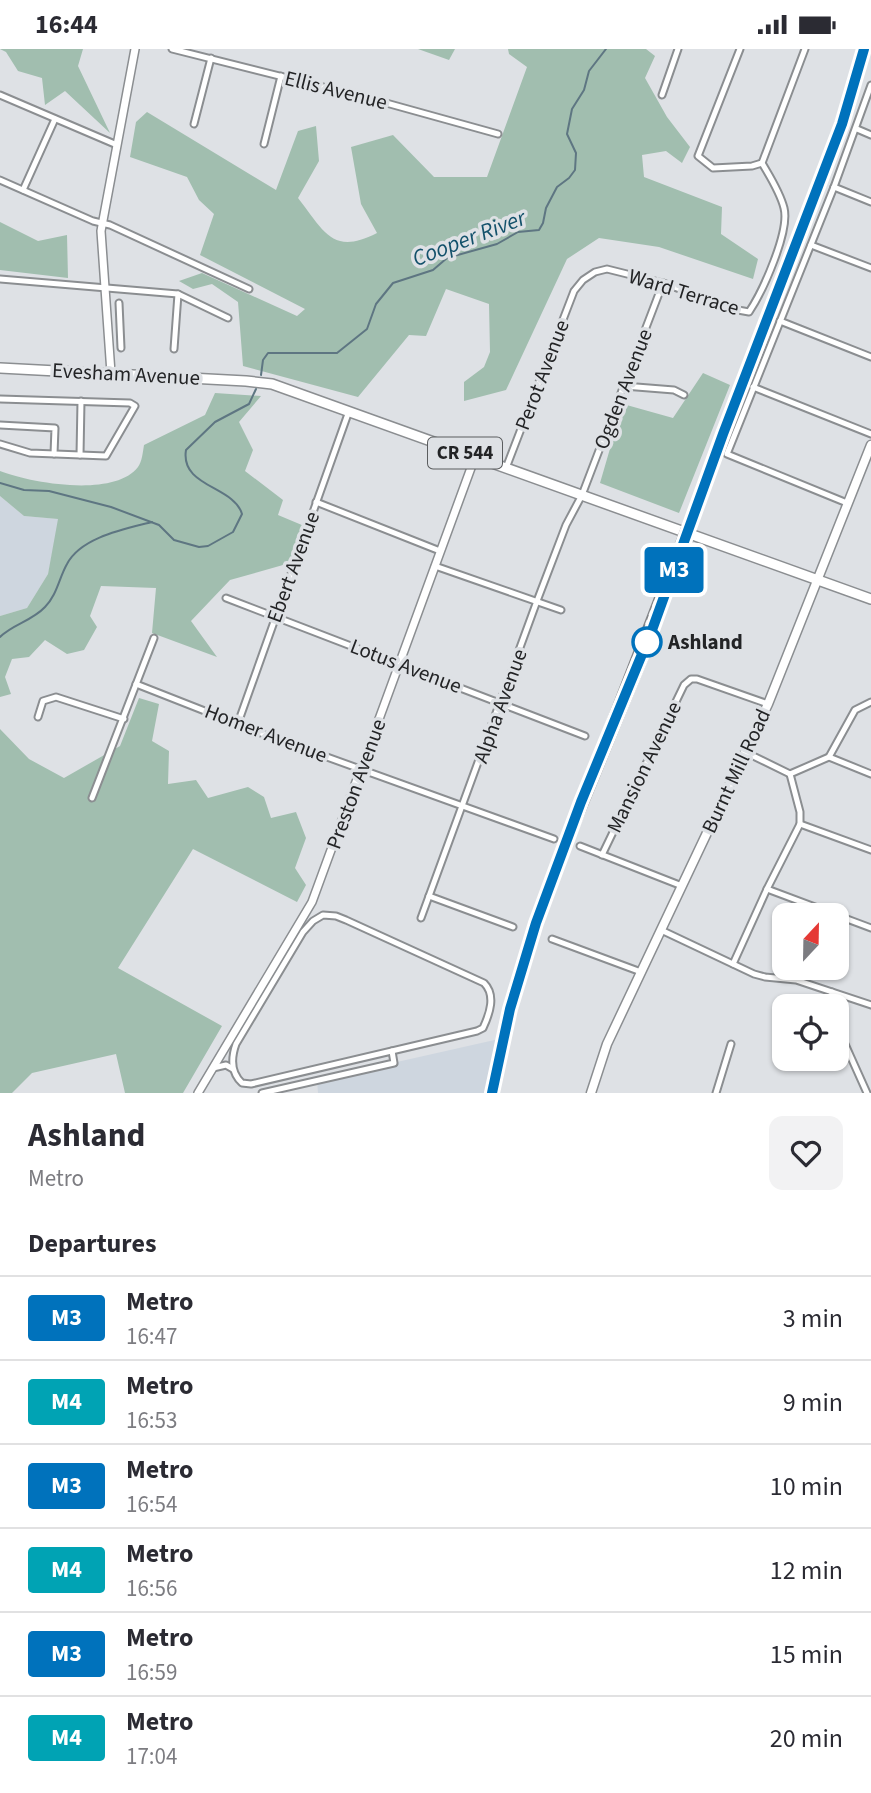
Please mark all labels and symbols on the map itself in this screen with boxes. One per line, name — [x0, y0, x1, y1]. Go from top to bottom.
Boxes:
street label: Ellis Avenue — [282, 63, 390, 117]
water label: Cooper River — [407, 201, 532, 275]
street label: Ward Terrace — [625, 261, 743, 323]
street label: Perot Avenue — [507, 316, 577, 434]
street label: Ogden Avenue — [586, 324, 660, 454]
street label: Evesham Avenue — [51, 355, 201, 393]
road number: CR 544 — [428, 437, 502, 469]
street label: Ebert Avenue — [259, 507, 327, 627]
line badge: M3 — [642, 547, 706, 593]
marker: Ashland — [632, 627, 662, 657]
place label: Ashland — [667, 627, 743, 657]
street label: Lotus Avenue — [346, 631, 466, 701]
street label: Alpha Avenue — [465, 645, 535, 767]
street label: Homer Avenue — [200, 696, 332, 770]
street label: Mansion Avenue — [599, 696, 689, 838]
street label: Burnt Mill Road — [694, 704, 778, 838]
street label: Preston Avenue — [319, 715, 393, 853]
north arrow — [772, 903, 849, 980]

